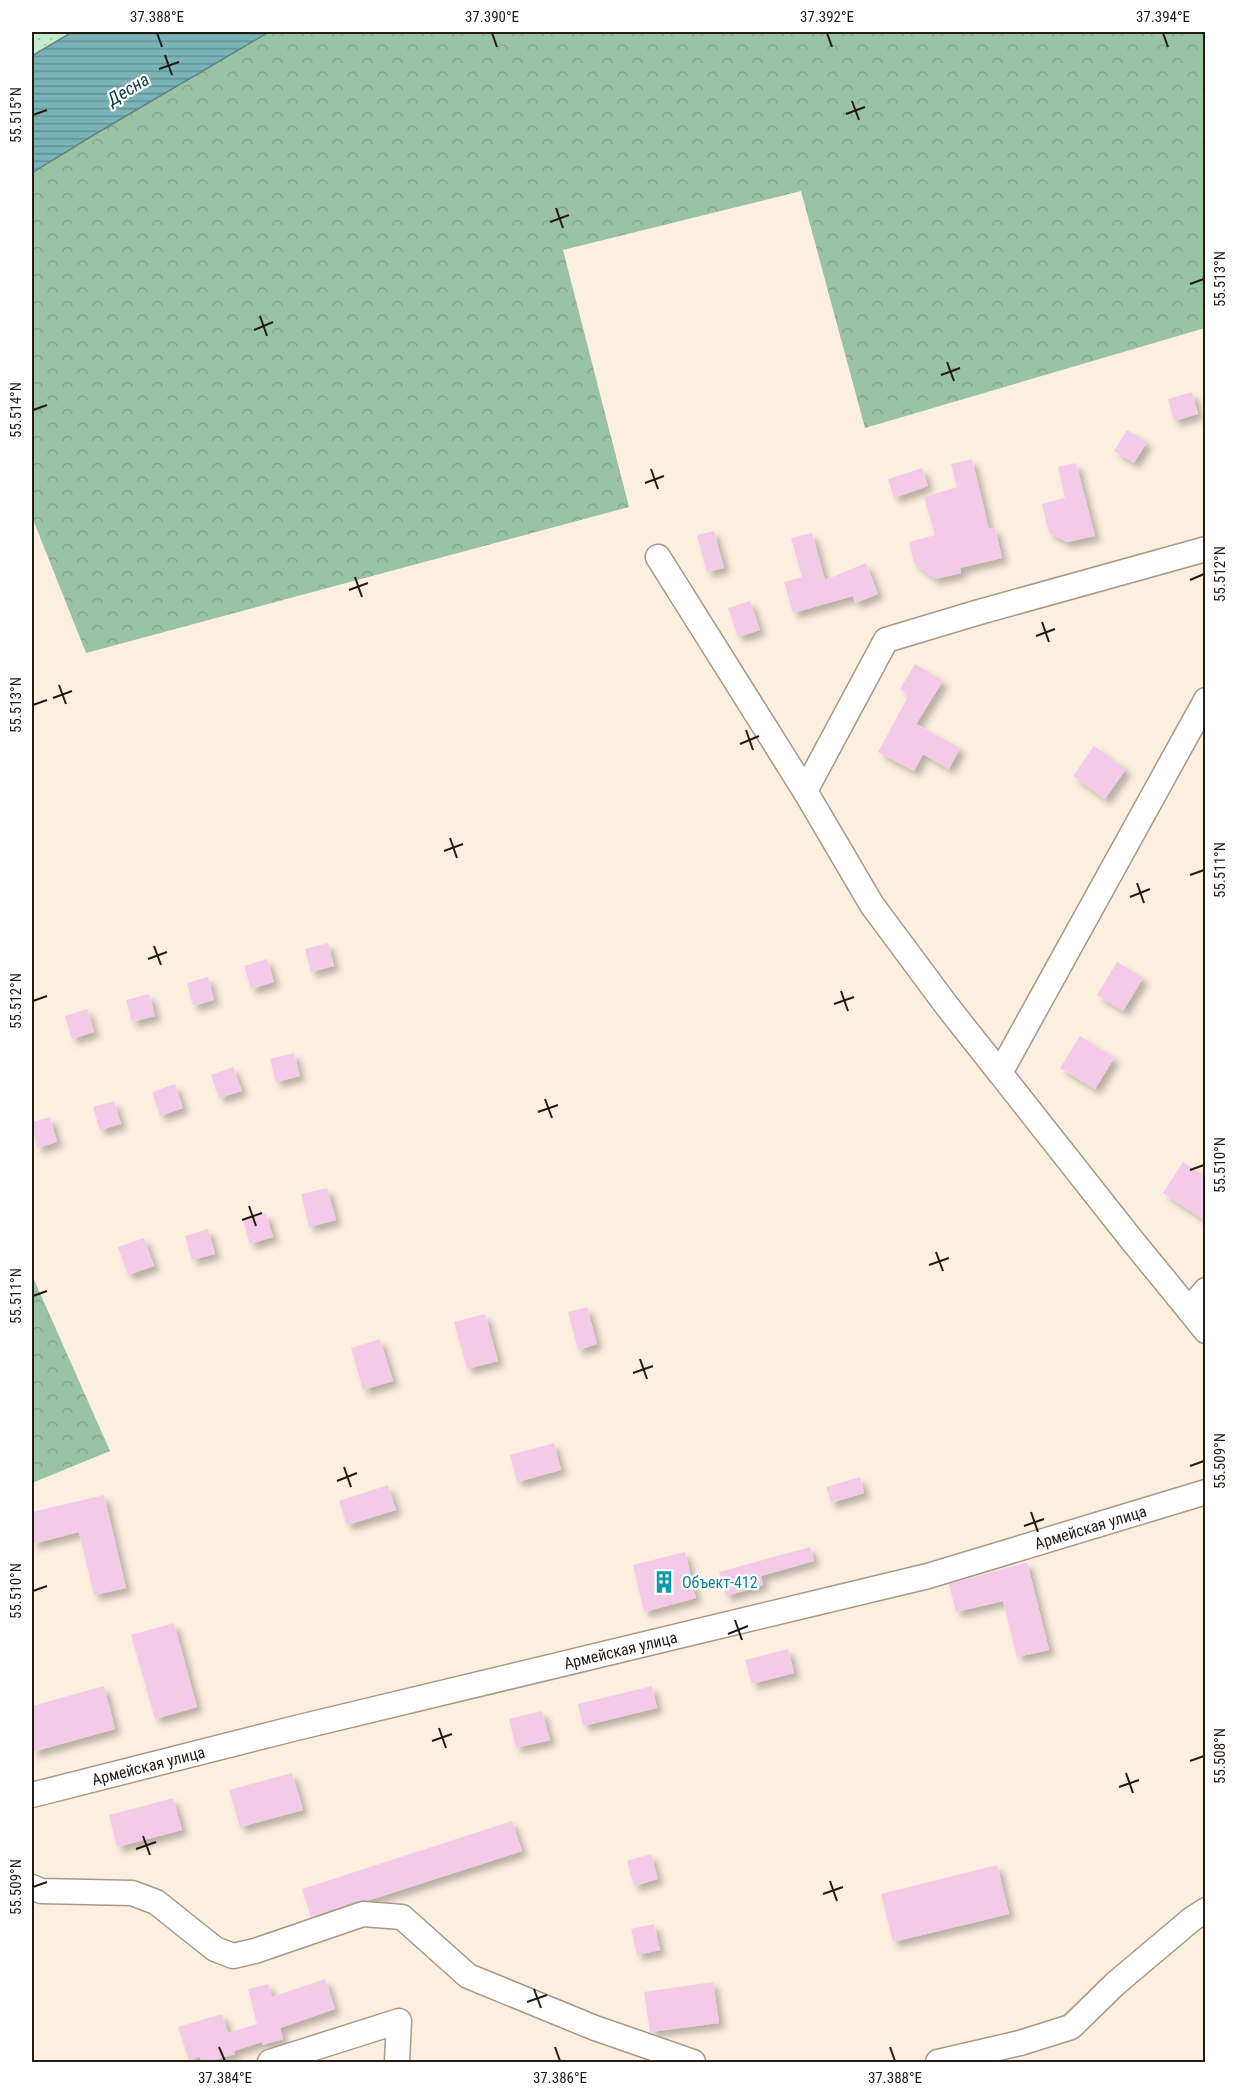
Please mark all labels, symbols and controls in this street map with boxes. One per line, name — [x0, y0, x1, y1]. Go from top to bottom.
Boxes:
text: 37.388°E — [130, 8, 184, 26]
text: 37.390°E — [465, 8, 519, 26]
text: 37.392°E — [800, 8, 854, 26]
text: 37.394°E — [1136, 8, 1190, 26]
water label: Десна — [102, 68, 153, 110]
text: 55.515°N — [7, 87, 25, 143]
text: 55.513°N — [1211, 251, 1229, 307]
text: 55.514°N — [7, 382, 25, 438]
text: 55.512°N — [1211, 546, 1229, 602]
text: 55.513°N — [7, 677, 25, 733]
text: 55.511°N — [1211, 842, 1229, 898]
text: 55.512°N — [7, 973, 25, 1029]
text: 55.510°N — [1211, 1137, 1229, 1193]
text: 55.511°N — [7, 1268, 25, 1324]
text: 55.509°N — [1211, 1433, 1229, 1489]
street label: Армейская улица — [1032, 1501, 1149, 1553]
text: 55.510°N — [7, 1563, 25, 1619]
building icon: Объект-412 — [651, 1569, 677, 1595]
place label: Объект-412 — [682, 1573, 758, 1592]
street label: Армейская улица — [562, 1627, 679, 1673]
text: 55.508°N — [1211, 1728, 1229, 1784]
street label: Армейская улица — [90, 1742, 207, 1789]
text: 55.509°N — [7, 1859, 25, 1915]
text: 37.384°E — [198, 2069, 252, 2087]
text: 37.386°E — [533, 2069, 587, 2087]
text: 37.388°E — [868, 2069, 922, 2087]

